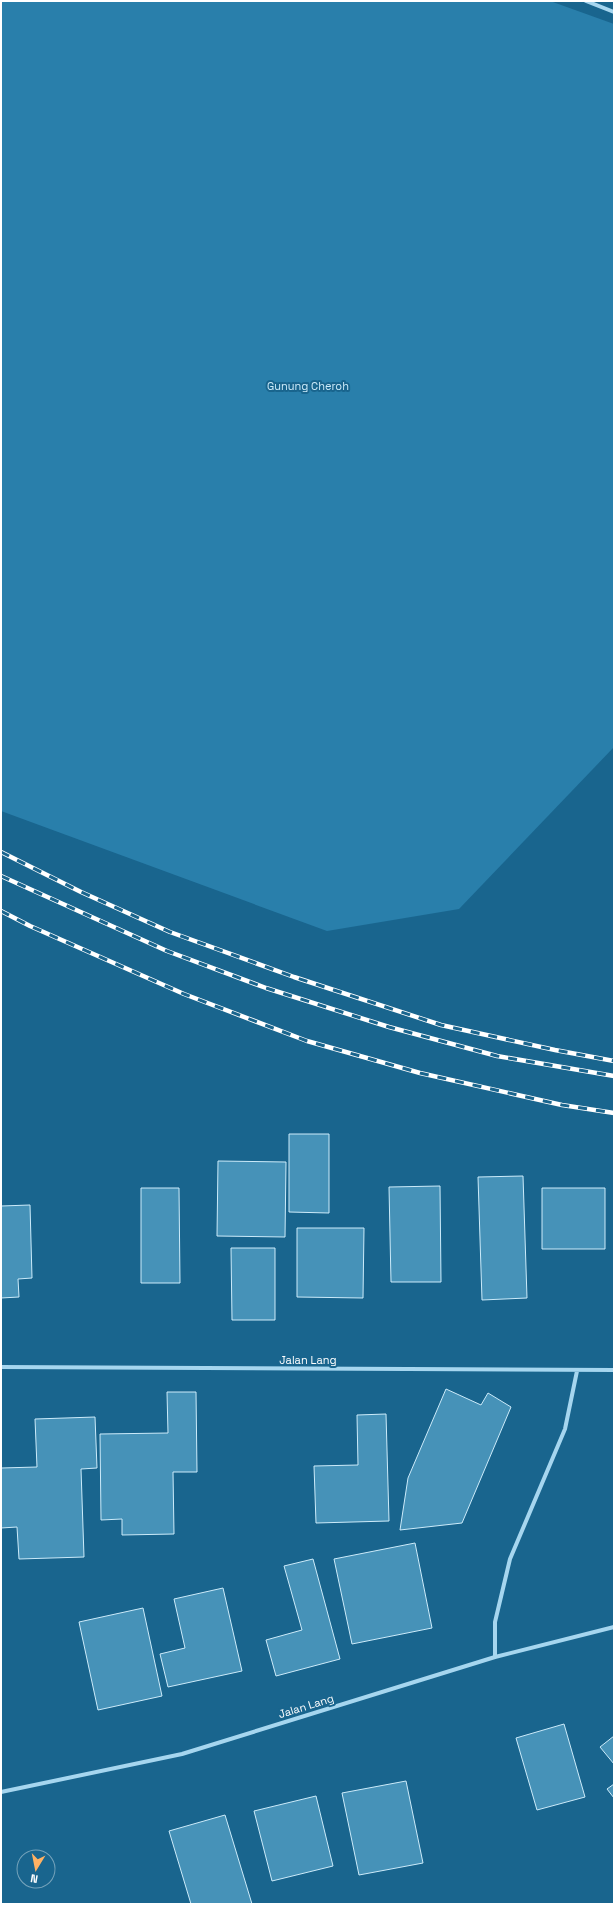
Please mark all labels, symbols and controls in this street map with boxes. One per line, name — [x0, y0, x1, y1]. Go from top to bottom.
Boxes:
park label: Gunung Cheroh — [267, 379, 349, 393]
street label: Jalan Lang — [279, 1353, 337, 1367]
street label: Jalan Lang — [277, 1691, 335, 1721]
north arrow — [16, 1849, 56, 1889]
text: N — [29, 1871, 39, 1886]

